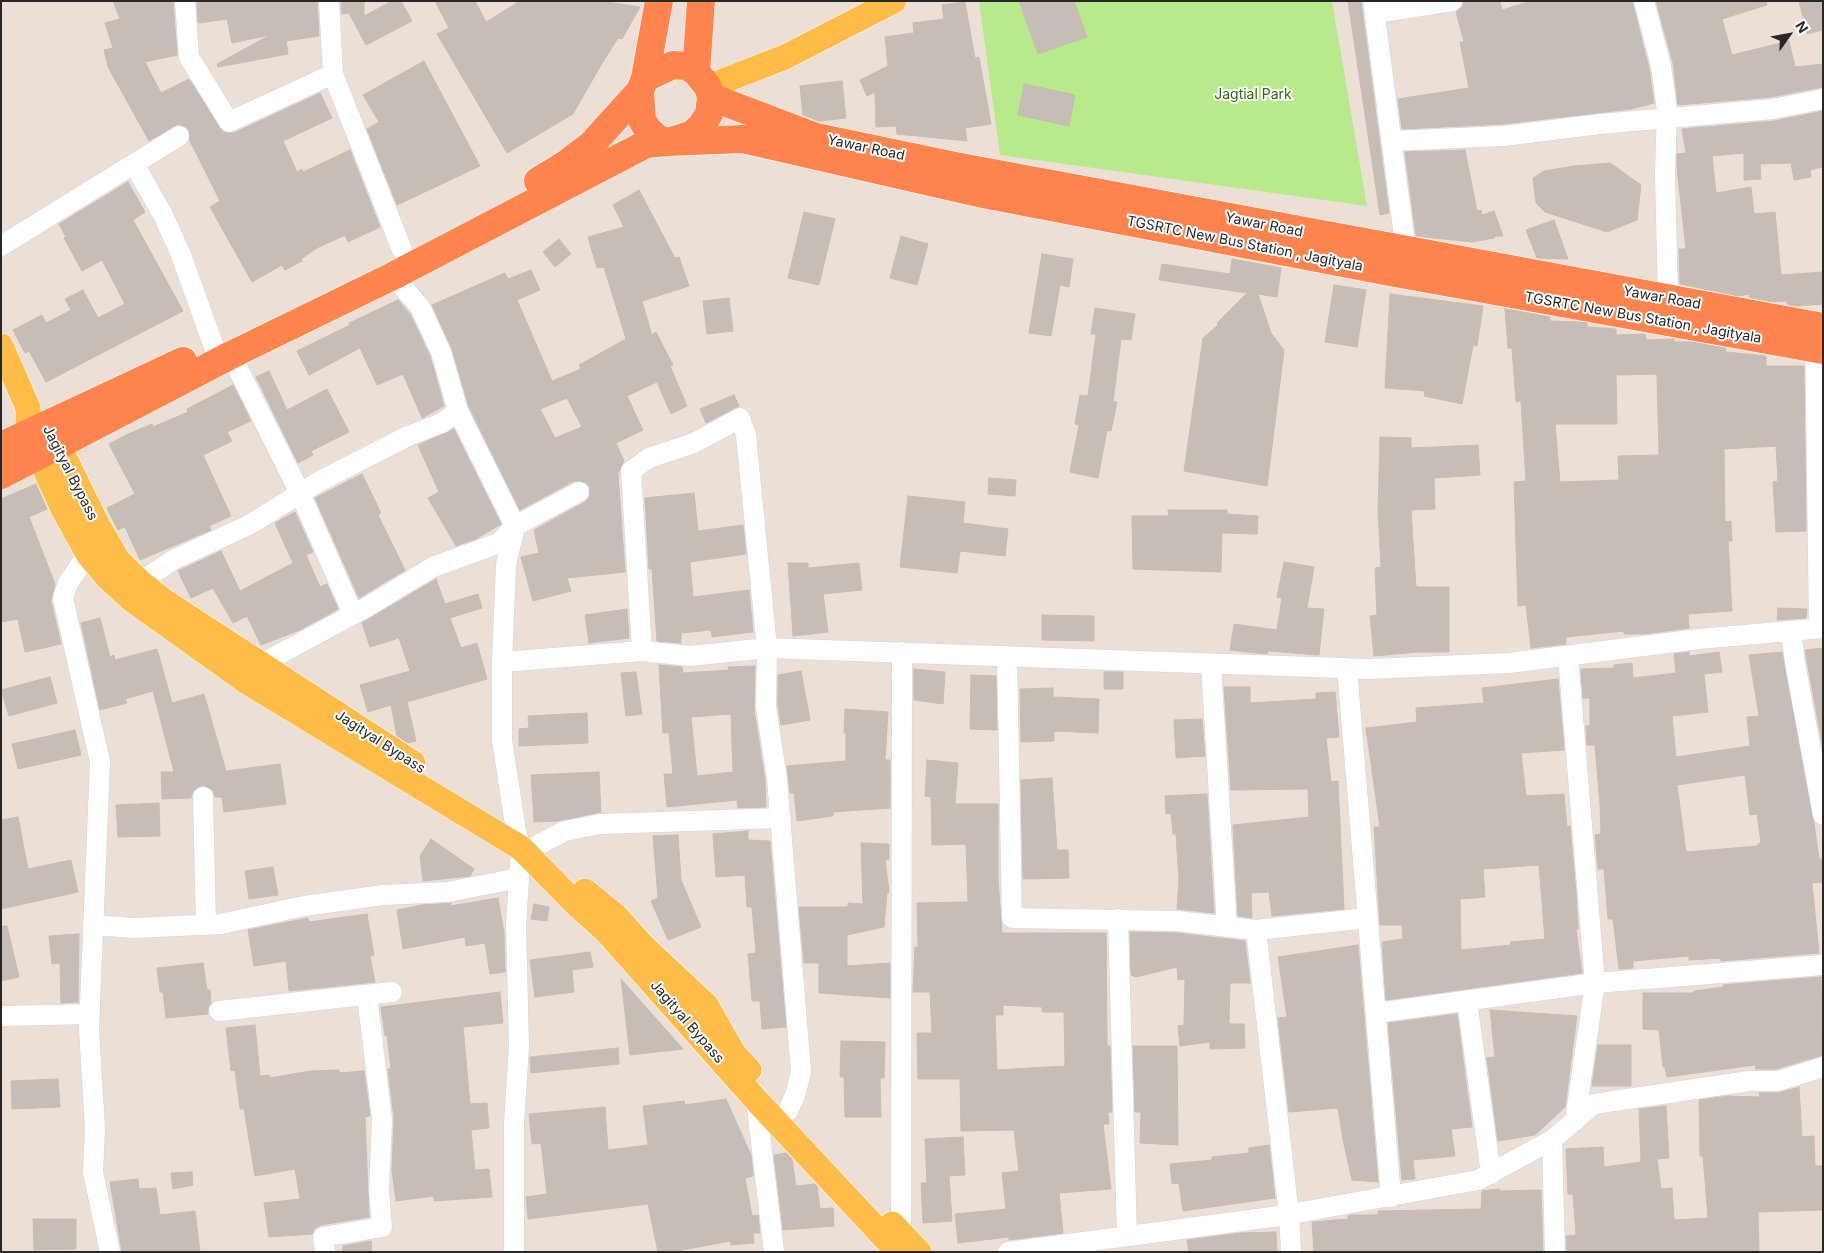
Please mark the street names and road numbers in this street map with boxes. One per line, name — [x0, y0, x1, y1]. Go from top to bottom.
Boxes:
street label: Yawar Road — [826, 132, 906, 164]
street label: Yawar Road — [1224, 209, 1304, 241]
street label: TGSRTC New Bus Station , Jagityala — [1126, 213, 1364, 275]
street label: Yawar Road — [1622, 283, 1702, 313]
street label: TGSRTC New Bus Station , Jagityala — [1523, 289, 1763, 347]
street label: Jagityal Bypass — [39, 423, 101, 523]
street label: Jagityal Bypass — [332, 707, 428, 777]
street label: Jagityal Bypass — [647, 977, 727, 1067]

